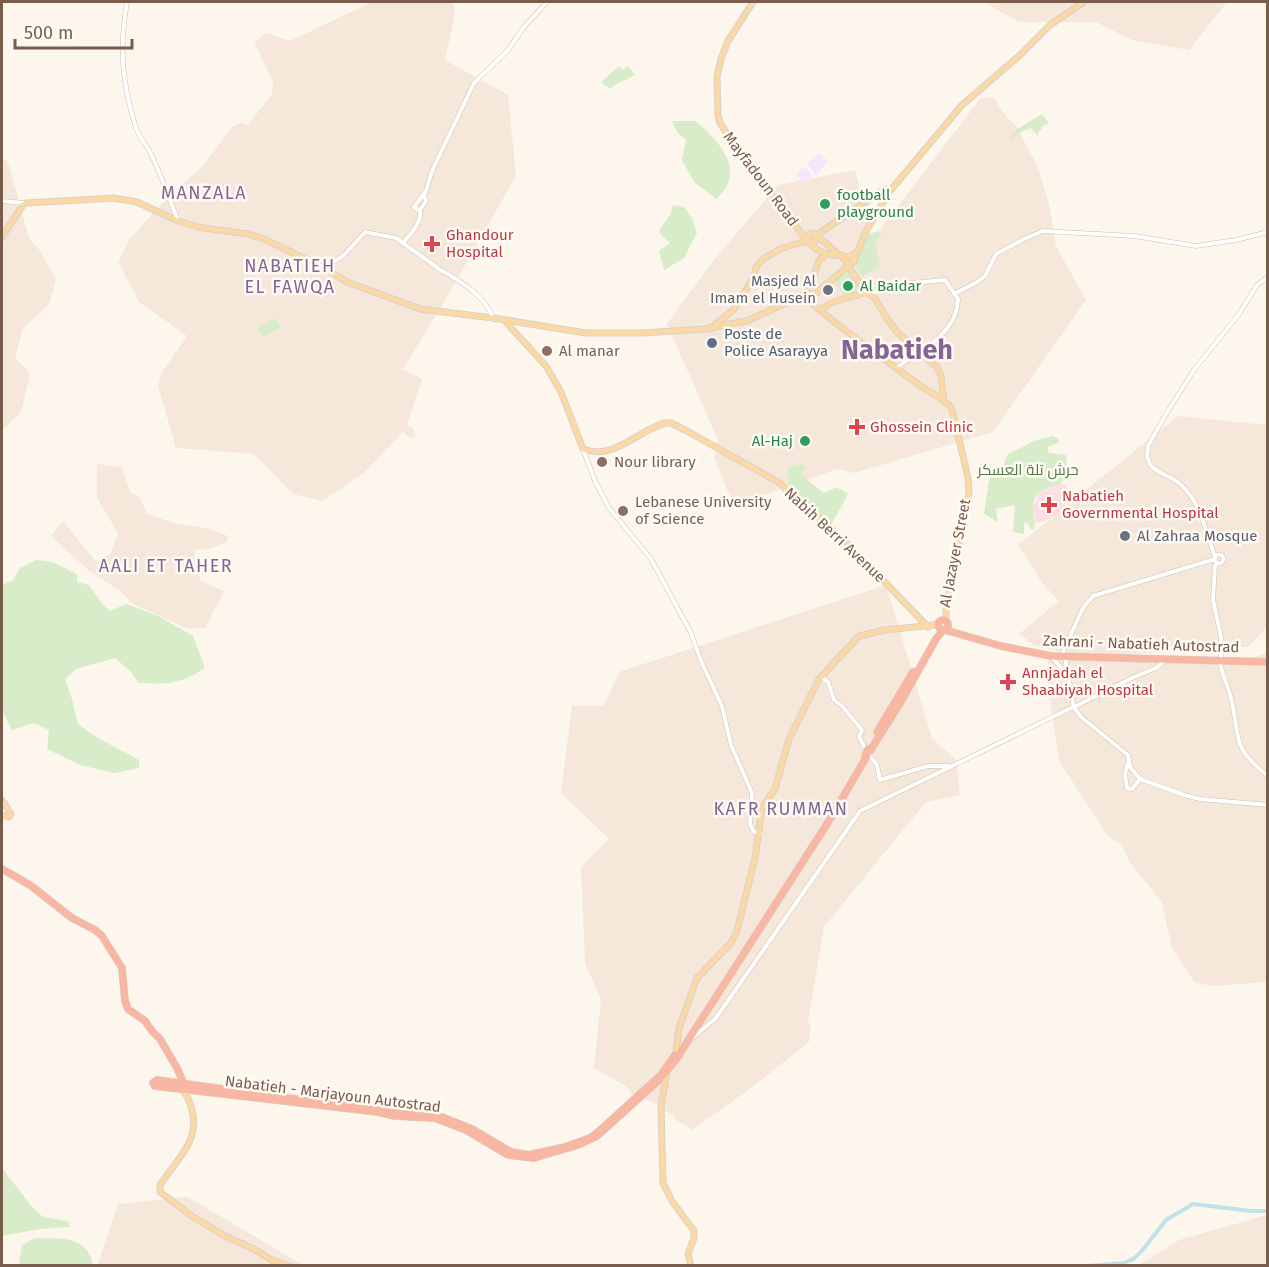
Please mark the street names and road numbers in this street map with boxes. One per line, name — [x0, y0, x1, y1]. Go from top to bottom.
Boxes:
street label: Mayfadoun Road — [720, 128, 802, 230]
street label: Nabih Berri Avenue — [781, 484, 889, 586]
street label: Al Jazayer Street — [936, 497, 974, 609]
street label: Zahrani - Nabatieh Autostrad — [1042, 632, 1240, 656]
street label: Nabatieh - Marjayoun Autostrad — [224, 1072, 442, 1116]

